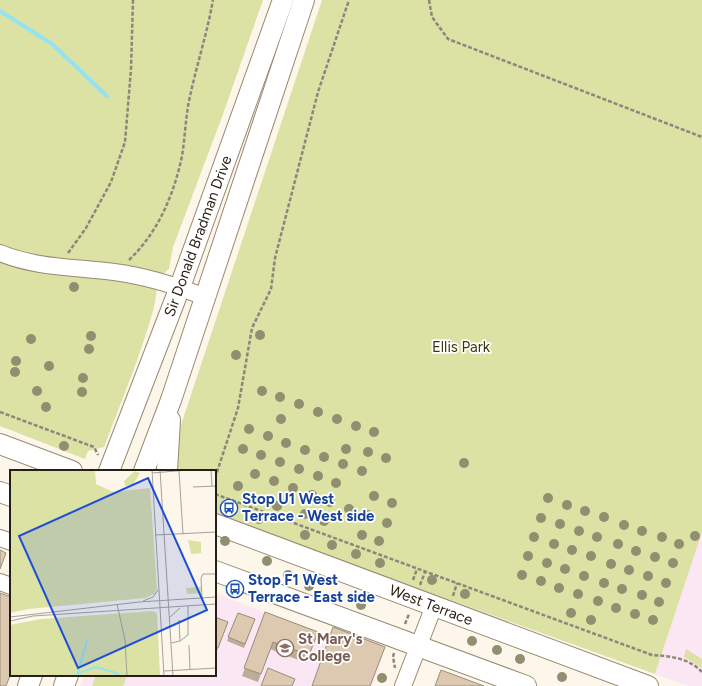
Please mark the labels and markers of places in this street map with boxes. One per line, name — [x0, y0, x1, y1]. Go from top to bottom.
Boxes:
place label: Stop U1 West Terrace - West side — [242, 490, 375, 525]
bus stop icon: Stop U1 West Terrace - West side — [219, 498, 239, 518]
place label: Stop F1 West Terrace - East side — [248, 571, 375, 606]
bus stop icon: Stop F1 West Terrace - East side — [225, 579, 245, 599]
place label: St Mary's College — [298, 630, 363, 665]
school or university icon: St Mary's College — [275, 638, 295, 658]

